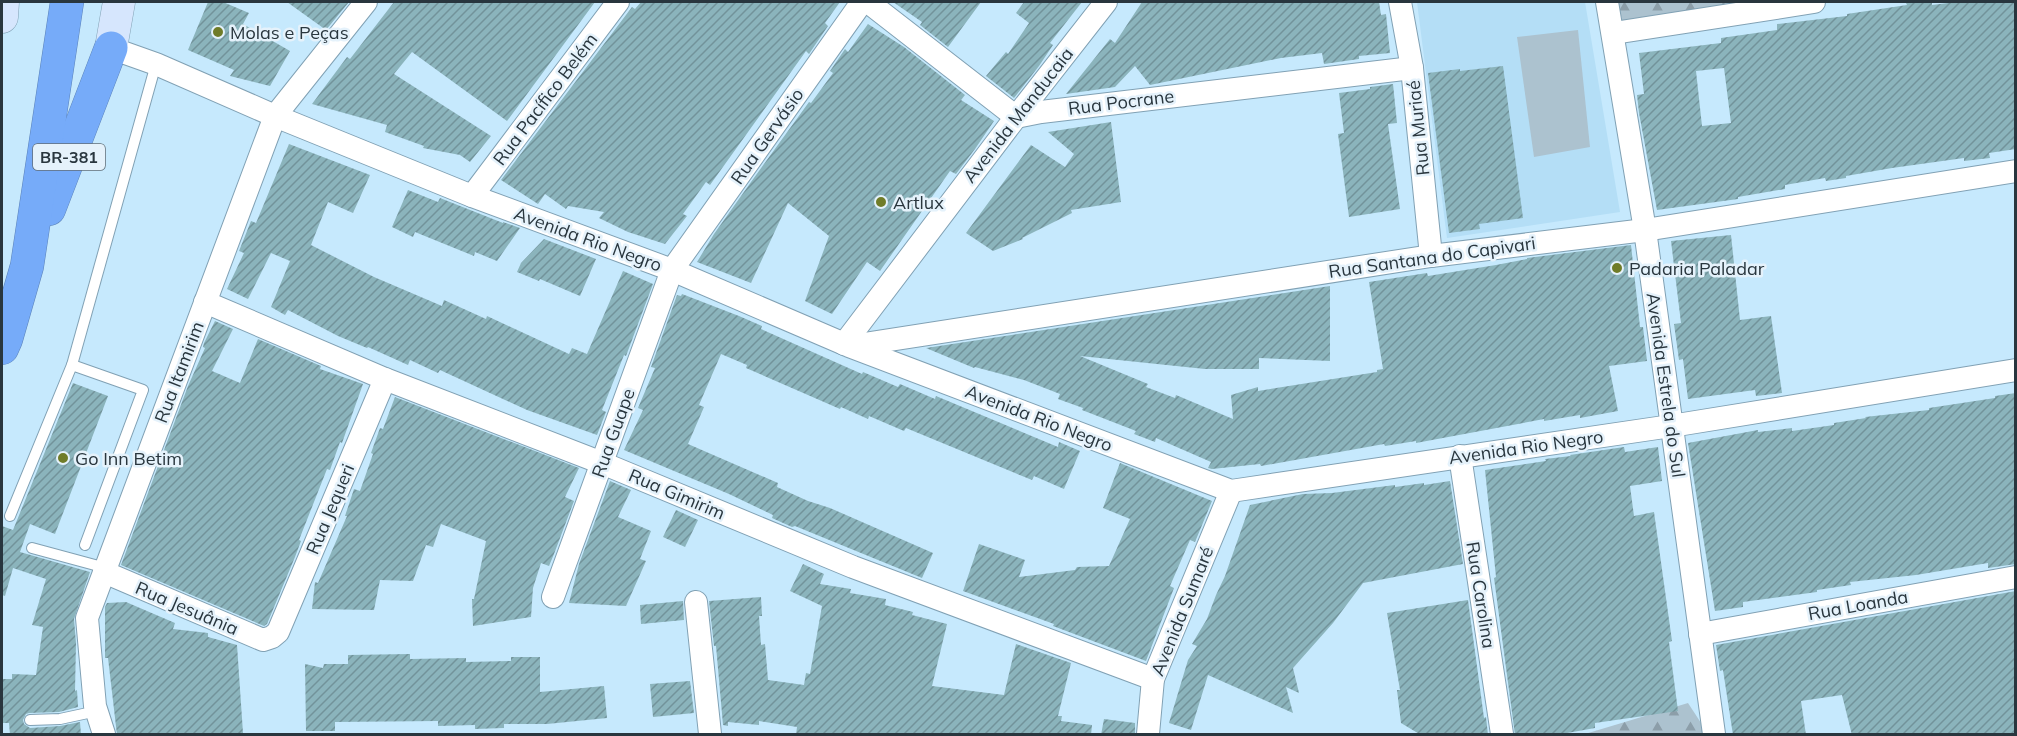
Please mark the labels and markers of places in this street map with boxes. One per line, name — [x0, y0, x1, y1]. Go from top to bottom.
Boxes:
place label: Molas e Peças — [230, 21, 349, 44]
marker: Molas e Peças — [211, 25, 225, 39]
place label: Artlux — [893, 191, 944, 214]
marker: Artlux — [874, 195, 888, 209]
place label: Padaria Paladar — [1629, 257, 1765, 280]
marker: Padaria Paladar — [1610, 261, 1624, 275]
place label: Go Inn Betim — [75, 447, 182, 470]
marker: Go Inn Betim — [56, 451, 70, 465]

